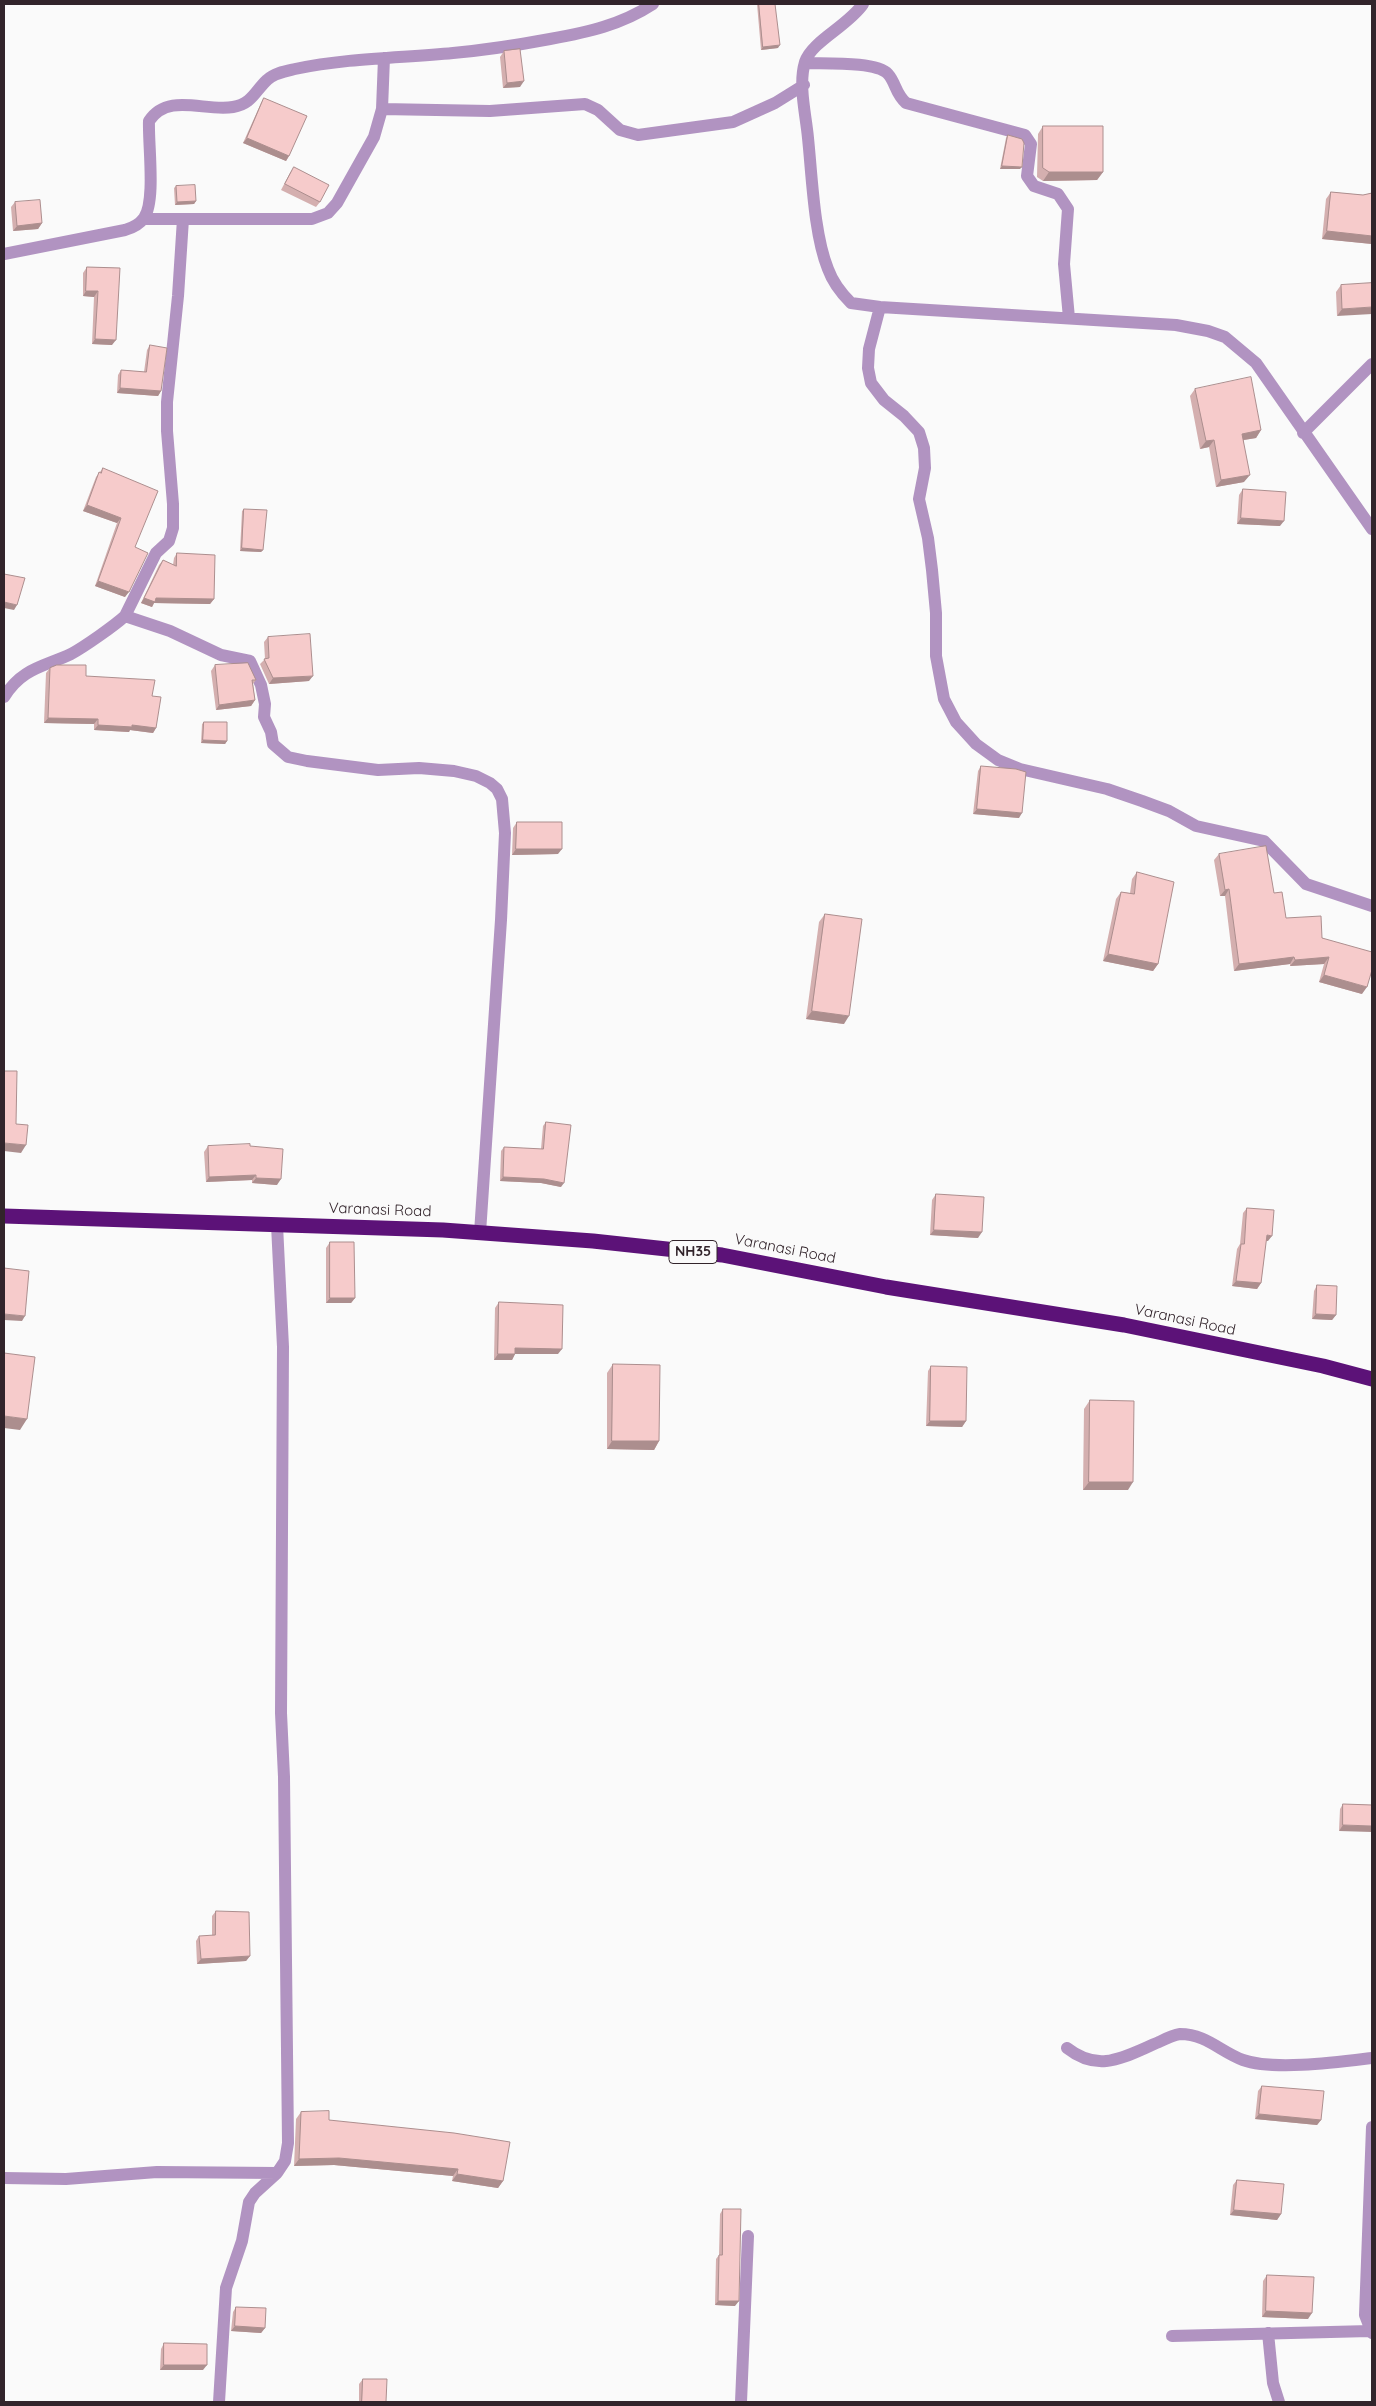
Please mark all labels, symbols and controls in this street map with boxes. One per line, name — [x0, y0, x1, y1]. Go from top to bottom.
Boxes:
street label: Varanasi Road — [328, 1199, 432, 1221]
street label: Varanasi Road — [733, 1230, 837, 1268]
road number: NH35 — [669, 1240, 717, 1264]
street label: Varanasi Road — [1133, 1301, 1237, 1339]

